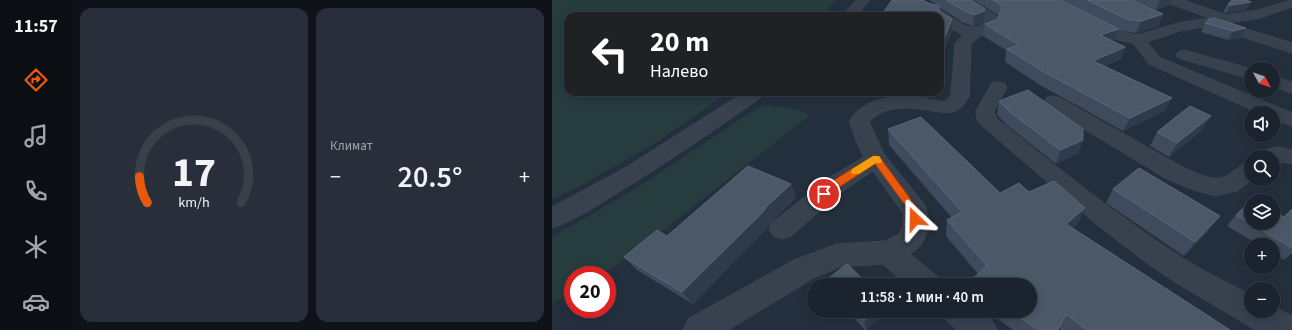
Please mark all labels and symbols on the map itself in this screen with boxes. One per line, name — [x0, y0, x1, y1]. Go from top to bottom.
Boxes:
north arrow — [1244, 62, 1280, 98]
pin — [807, 177, 841, 211]
position arrow — [894, 198, 936, 240]
speed limit sign: 20 — [564, 266, 616, 318]

